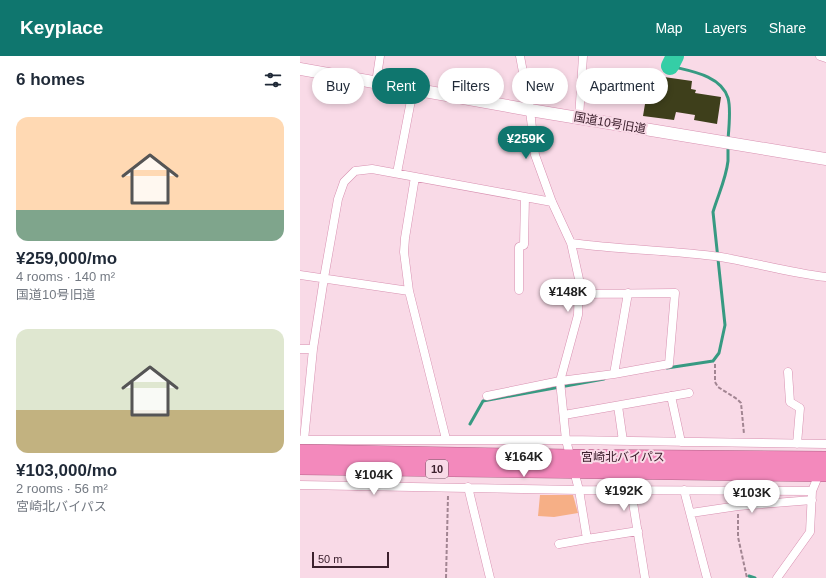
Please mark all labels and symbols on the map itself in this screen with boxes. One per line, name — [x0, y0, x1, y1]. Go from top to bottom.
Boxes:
street label: 国道10号旧道 — [573, 110, 647, 136]
pin: ¥259K — [498, 126, 554, 160]
pin: ¥148K — [540, 279, 596, 313]
pin: ¥164K — [496, 444, 552, 478]
street label: 宮崎北バイパス — [581, 450, 665, 464]
road number: 10 — [426, 460, 448, 478]
pin: ¥104K — [346, 462, 402, 496]
pin: ¥192K — [596, 478, 652, 512]
pin: ¥103K — [724, 480, 780, 514]
scale bar — [312, 550, 389, 569]

